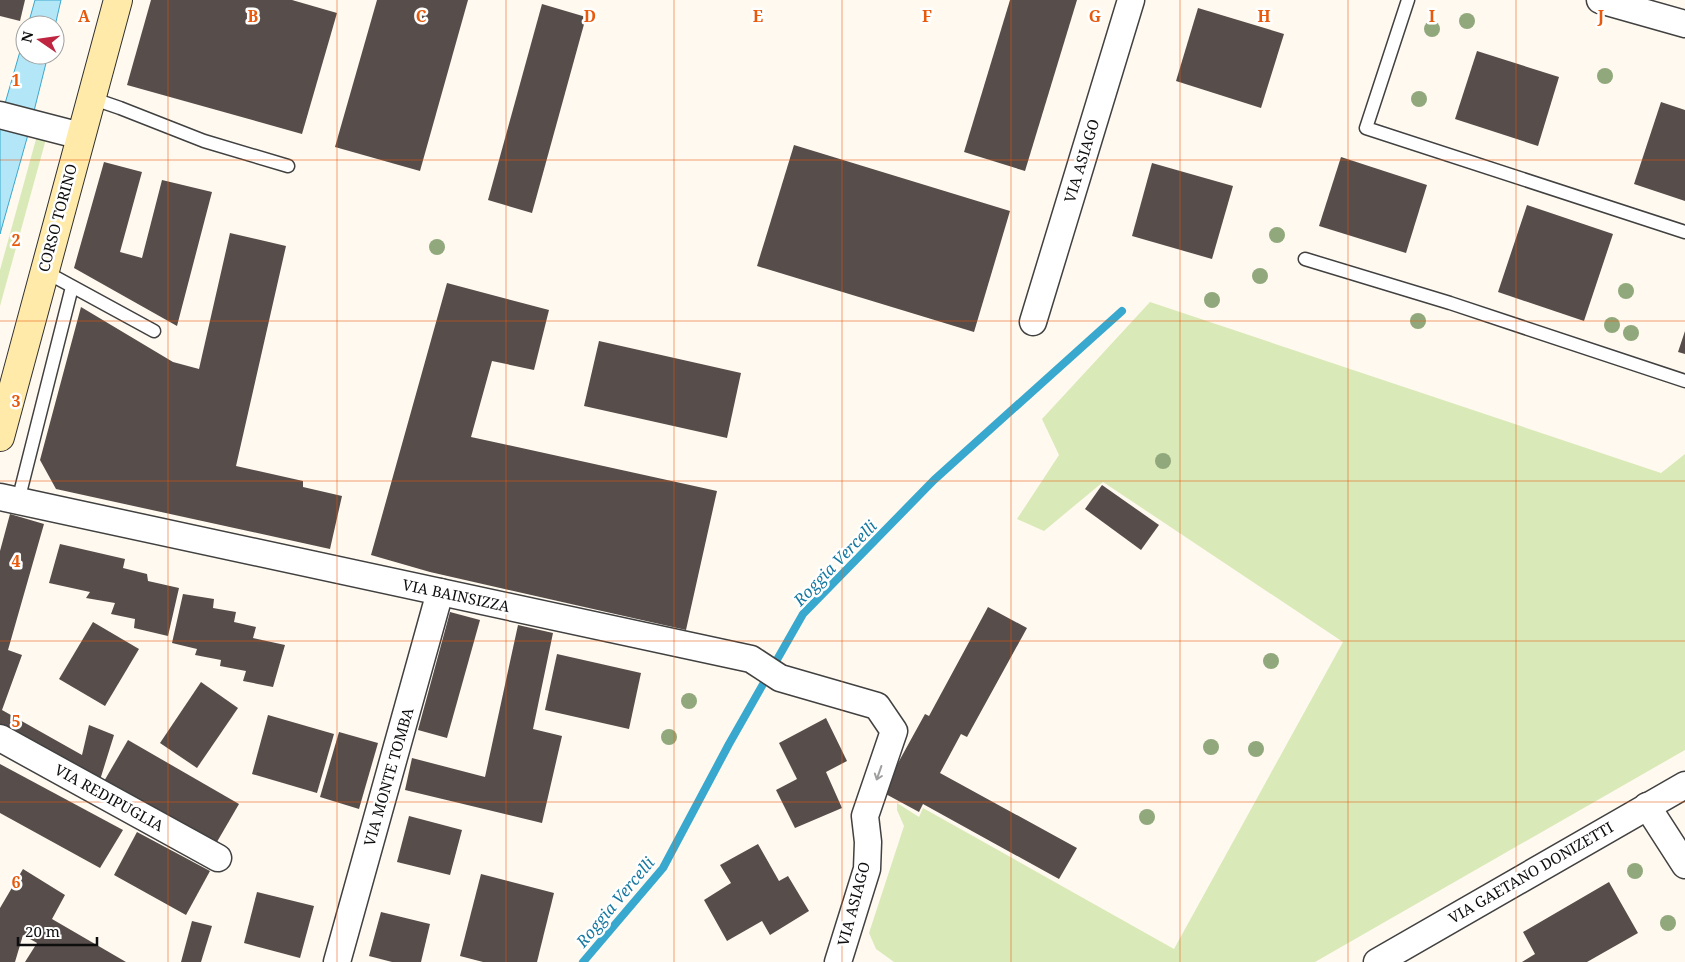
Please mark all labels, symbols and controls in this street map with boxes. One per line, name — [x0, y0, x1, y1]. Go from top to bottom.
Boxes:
text: A — [78, 5, 91, 27]
text: B — [248, 5, 259, 27]
text: C — [416, 5, 427, 27]
text: D — [584, 5, 596, 27]
text: E — [753, 5, 763, 27]
text: F — [922, 5, 932, 27]
text: G — [1089, 5, 1101, 27]
text: H — [1257, 5, 1271, 27]
text: I — [1429, 5, 1435, 27]
text: J — [1597, 5, 1605, 27]
north arrow — [15, 15, 65, 65]
text: N — [16, 29, 37, 44]
text: 1 — [11, 69, 21, 91]
street label: VIA ASIAGO — [1059, 116, 1103, 205]
street label: CORSO TORINO — [33, 161, 81, 274]
text: 2 — [11, 229, 21, 251]
text: 3 — [11, 390, 21, 412]
water label: Roggia Vercelli — [788, 515, 882, 611]
text: 4 — [11, 550, 21, 572]
street label: VIA BAINSIZZA — [401, 574, 512, 616]
street label: VIA MONTE TOMBA — [359, 705, 418, 848]
text: 5 — [11, 710, 21, 732]
street label: VIA REDIPUGLIA — [51, 759, 168, 836]
one-way arrow — [874, 765, 884, 781]
street label: VIA GAETANO DONIZETTI — [1444, 817, 1617, 928]
water label: Roggia Vercelli — [570, 852, 659, 952]
street label: VIA ASIAGO — [832, 859, 874, 948]
text: 6 — [11, 871, 21, 893]
scale bar — [18, 914, 96, 946]
text: 20 m — [25, 921, 60, 941]

